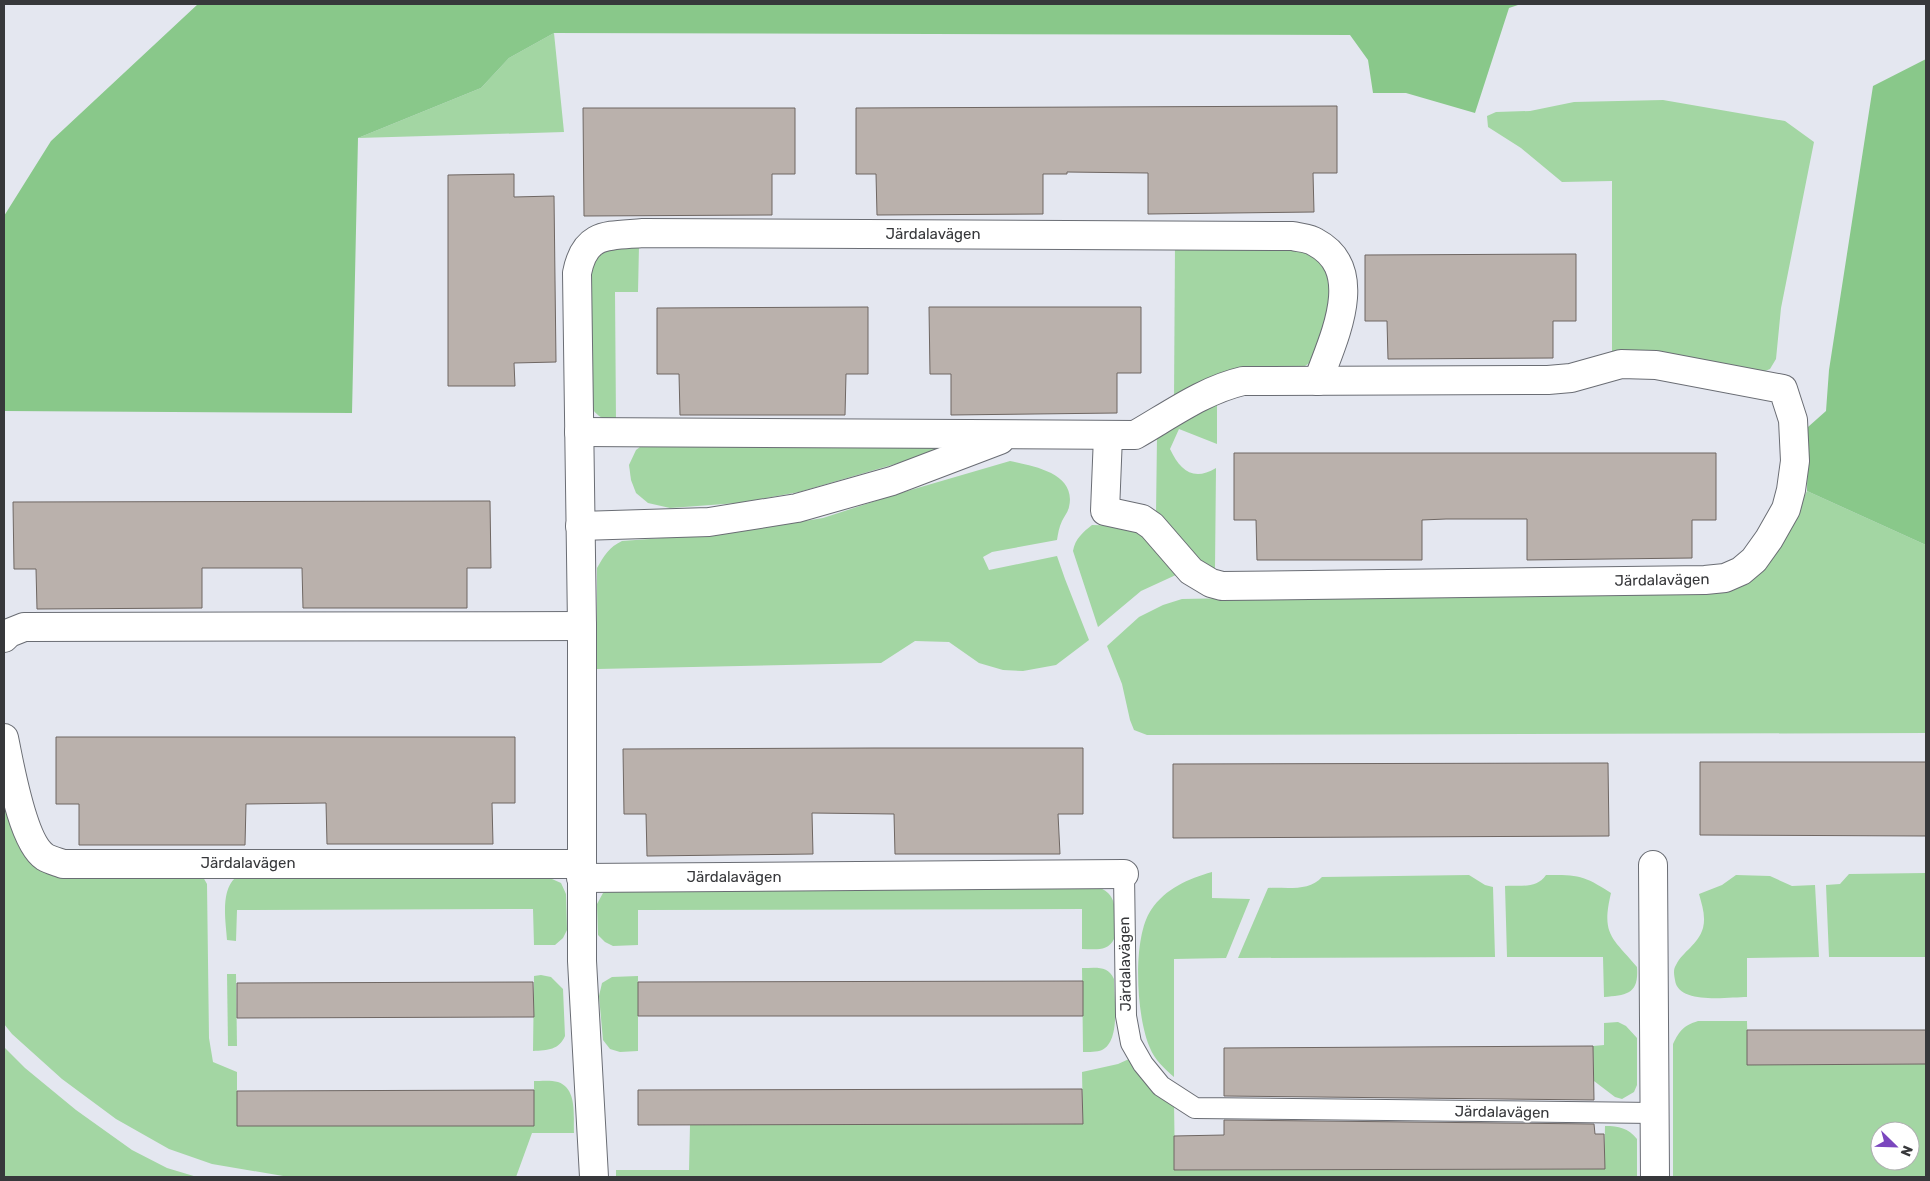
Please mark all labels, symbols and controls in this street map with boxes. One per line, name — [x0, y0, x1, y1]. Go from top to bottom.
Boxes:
street label: Järdalavägen — [886, 225, 980, 243]
street label: Järdalavägen — [1614, 570, 1710, 590]
street label: Järdalavägen — [201, 854, 295, 872]
street label: Järdalavägen — [687, 868, 781, 886]
street label: Järdalavägen — [1115, 916, 1135, 1012]
street label: Järdalavägen — [1454, 1102, 1550, 1122]
north arrow — [1870, 1121, 1920, 1171]
text: N — [1897, 1143, 1916, 1159]

